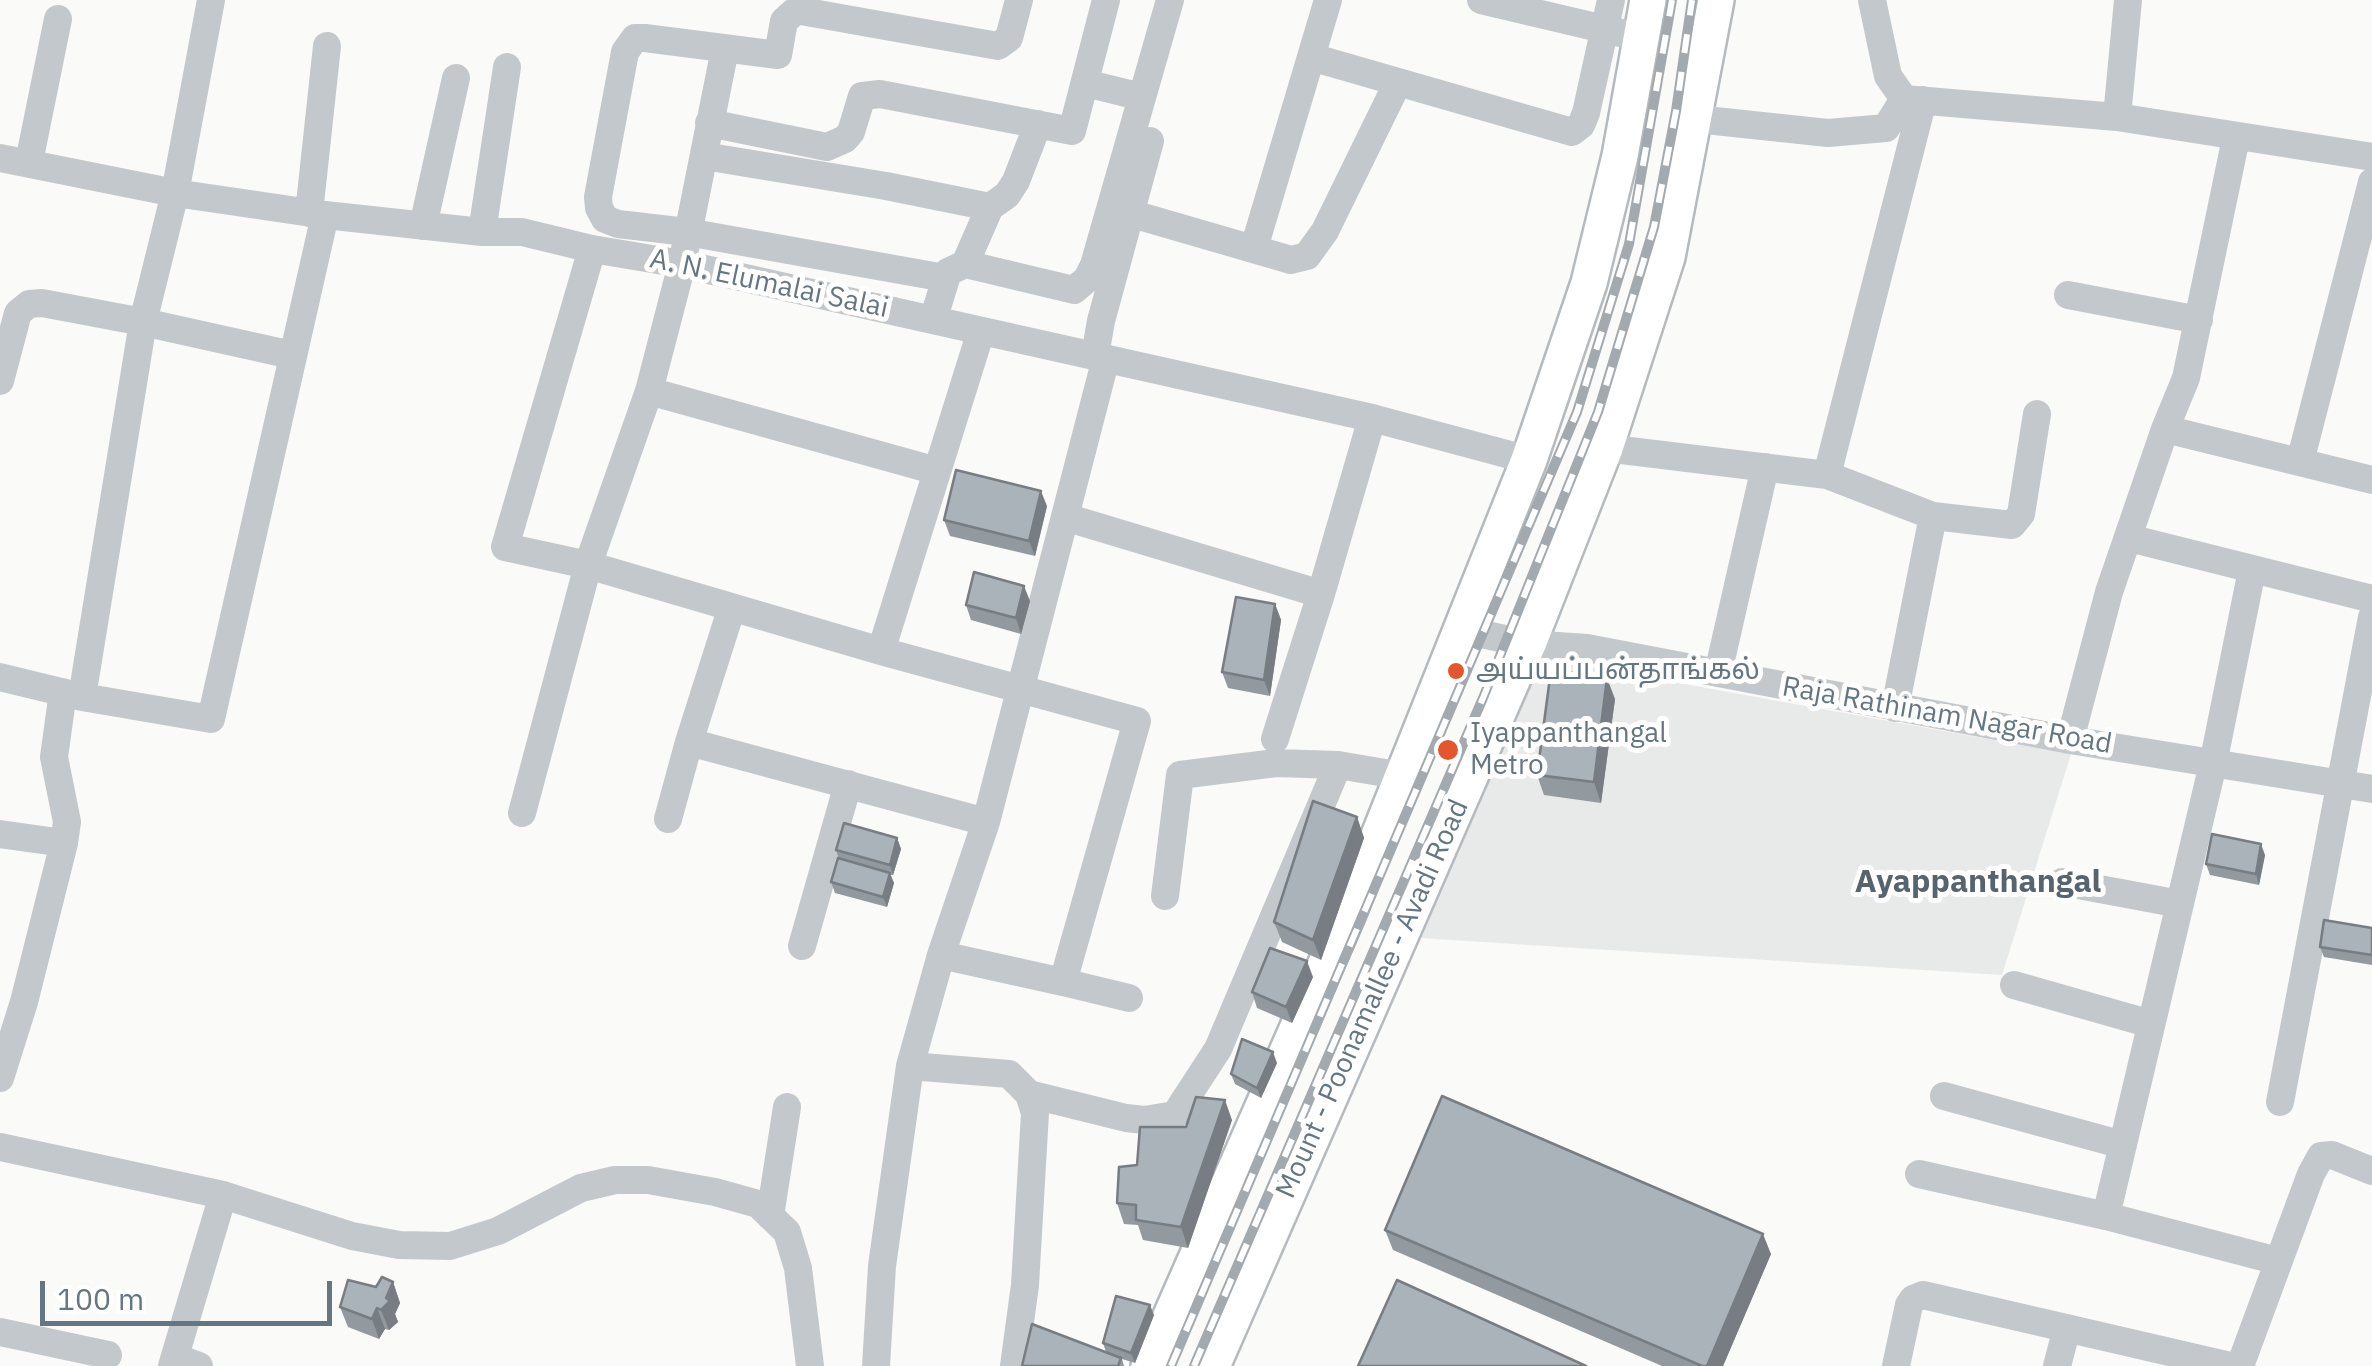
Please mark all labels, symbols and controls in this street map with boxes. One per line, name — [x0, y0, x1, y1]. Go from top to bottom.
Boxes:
street label: A. N. Elumalai Salai — [647, 242, 891, 326]
place label: அய்யப்பன்தாங்கல் — [1476, 654, 1760, 688]
marker: அய்யப்பன்தாங்கல் — [1445, 660, 1467, 682]
street label: Raja Rathinam Nagar Road — [1780, 670, 2114, 762]
place label: Iyappanthangal Metro — [1470, 717, 1667, 783]
marker: Iyappanthangal Metro — [1435, 737, 1461, 763]
street label: Mount - Poonamallee - Avadi Road — [1270, 794, 1476, 1204]
district label: Ayappanthangal — [1855, 864, 2101, 902]
scale bar — [45, 1261, 338, 1323]
text: 100 m — [57, 1279, 144, 1318]

